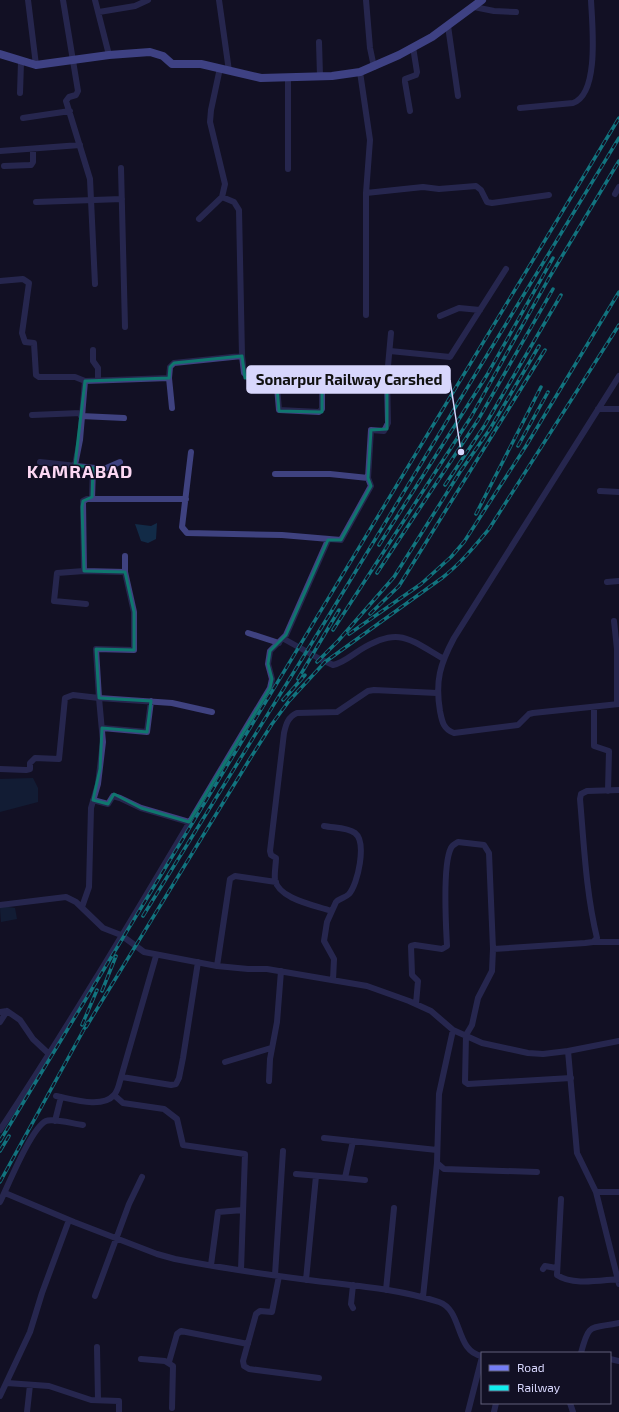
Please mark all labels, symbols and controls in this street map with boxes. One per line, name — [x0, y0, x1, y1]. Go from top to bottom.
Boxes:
callout: Sonarpur Railway Carshed — [247, 366, 450, 393]
text: Sonarpur Railway Carshed — [256, 370, 442, 389]
district label: KAMRABAD — [27, 460, 133, 482]
legend — [481, 1352, 611, 1404]
text: Road — [517, 1360, 545, 1374]
text: Railway — [517, 1380, 561, 1394]

